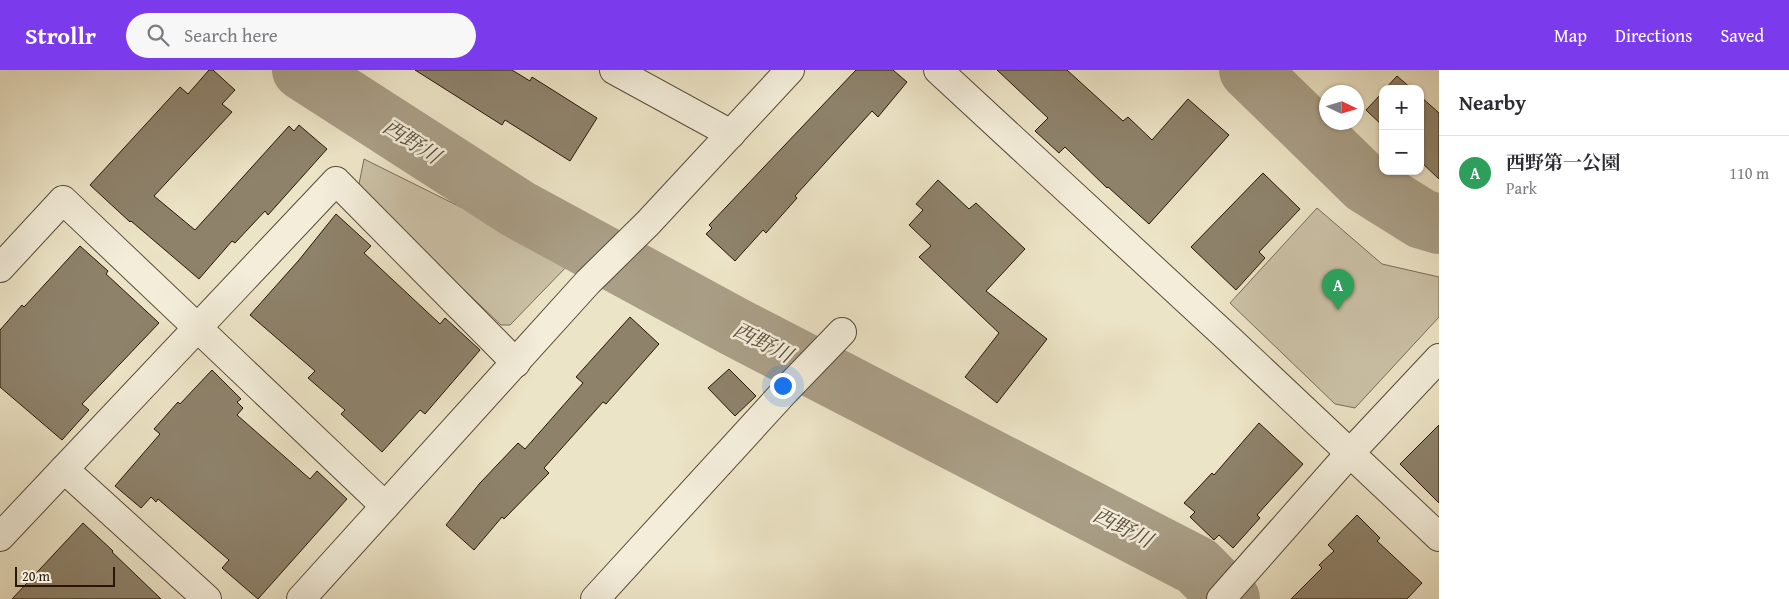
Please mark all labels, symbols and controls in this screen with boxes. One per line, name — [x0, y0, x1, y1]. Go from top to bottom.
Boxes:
search box — [126, 13, 476, 58]
text: Strollr — [25, 18, 96, 53]
icon: search — [144, 21, 172, 49]
text: Search here — [184, 21, 278, 49]
text: Map — [1554, 22, 1587, 49]
text: Directions — [1615, 22, 1692, 49]
text: Saved — [1720, 22, 1764, 49]
north arrow — [1319, 85, 1364, 130]
map controls — [1379, 85, 1424, 175]
button: + — [1379, 85, 1424, 130]
text: Nearby — [1459, 87, 1526, 118]
water label: 西野川 — [377, 111, 449, 172]
button: − — [1379, 130, 1424, 175]
text: 西野第一公園 — [1506, 148, 1620, 176]
text: A — [1470, 161, 1480, 185]
text: 110 m — [1729, 161, 1769, 185]
text: Park — [1506, 176, 1537, 200]
pin: A — [1322, 269, 1354, 310]
water label: 西野川 — [728, 314, 800, 371]
your location — [770, 373, 796, 399]
water label: 西野川 — [1088, 499, 1160, 556]
scale bar — [15, 564, 115, 587]
text: 20 m — [22, 566, 50, 586]

